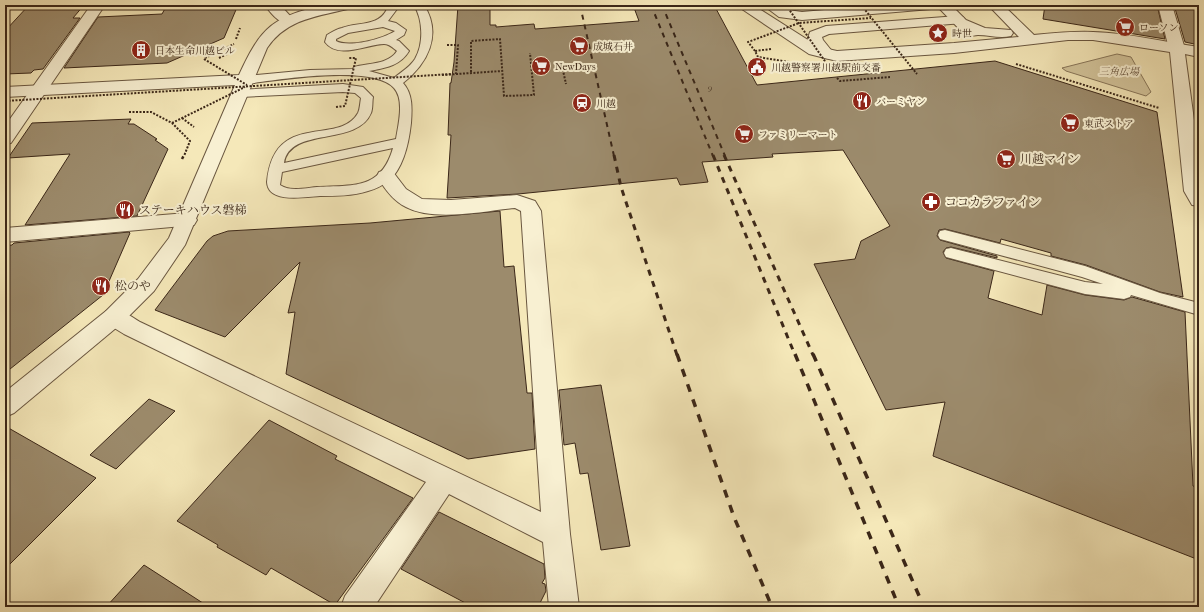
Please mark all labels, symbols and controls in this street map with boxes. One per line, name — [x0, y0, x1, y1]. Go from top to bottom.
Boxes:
supermarket icon: ローソン — [1114, 16, 1136, 38]
place icon: 時世 — [927, 22, 949, 44]
place label: ローソン — [1139, 22, 1179, 34]
place label: 時世 — [952, 28, 972, 40]
supermarket icon: 成城石井 — [568, 35, 590, 57]
building icon: 日本生命川越ビル — [130, 39, 152, 61]
place label: 成城石井 — [593, 41, 633, 53]
place label: 日本生命川越ビル — [155, 45, 235, 57]
supermarket icon: NewDays — [530, 55, 552, 77]
public building icon: 川越警察署川越駅前交番 — [746, 56, 768, 78]
place label: NewDays — [555, 61, 596, 73]
place label: 川越警察署川越駅前交番 — [771, 62, 881, 74]
park label: 三角広場 — [1099, 66, 1140, 78]
house number: 9 — [708, 82, 713, 92]
restaurant icon: バーミヤン — [851, 90, 873, 112]
station icon: 川越 — [571, 92, 593, 114]
place label: バーミヤン — [876, 96, 926, 108]
place label: 川越 — [596, 98, 616, 110]
supermarket icon: 東武ストア — [1059, 112, 1081, 134]
place label: 東武ストア — [1084, 118, 1134, 130]
supermarket icon: ファミリーマート — [733, 123, 755, 145]
place label: ファミリーマート — [758, 129, 838, 141]
supermarket icon: 川越マイン — [995, 148, 1017, 170]
place label: 川越マイン — [1020, 152, 1080, 166]
pharmacy icon: ココカラファイン — [920, 191, 942, 213]
place label: ココカラファイン — [945, 195, 1041, 209]
restaurant icon: ステーキハウス磐梯 — [114, 199, 136, 221]
place label: ステーキハウス磐梯 — [139, 203, 246, 217]
restaurant icon: 松のや — [90, 275, 112, 297]
place label: 松のや — [115, 279, 151, 293]

